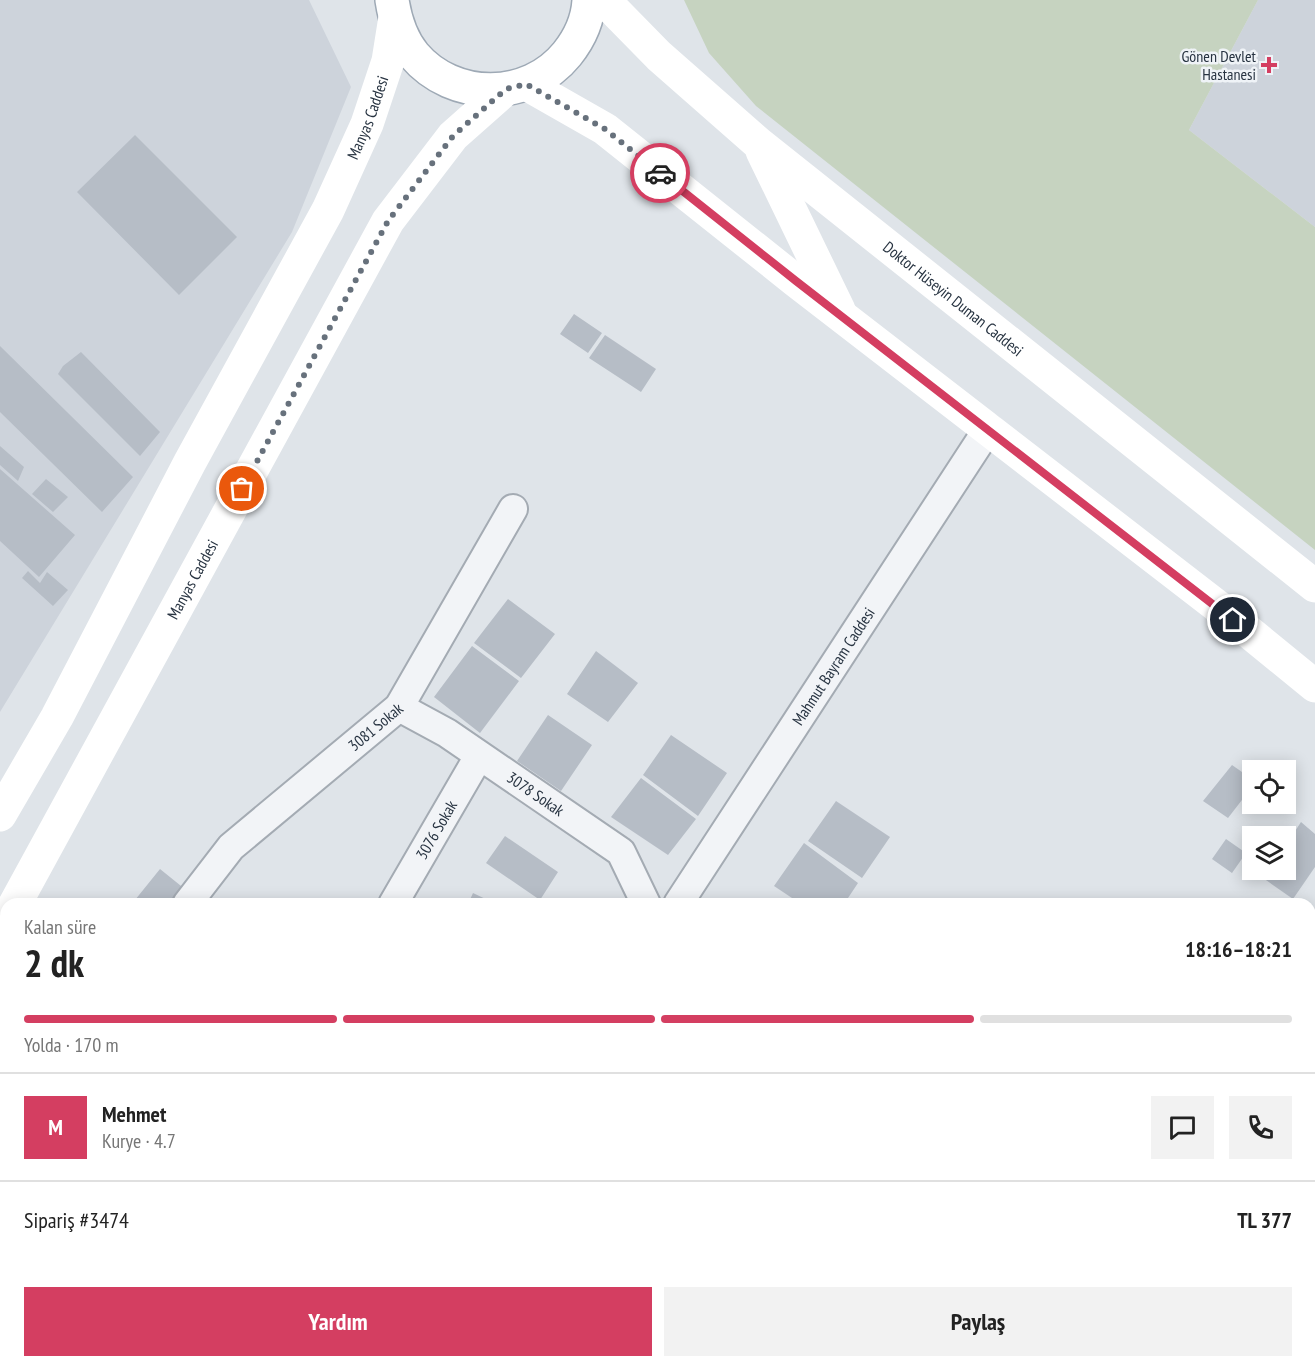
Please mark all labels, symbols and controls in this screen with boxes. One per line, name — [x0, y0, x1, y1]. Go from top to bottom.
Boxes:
place label: Gönen Devlet Hastanesi — [1181, 46, 1257, 84]
marker: Gönen Devlet Hastanesi — [1260, 56, 1278, 74]
street label: Manyas Caddesi — [342, 73, 392, 162]
courier — [630, 143, 690, 203]
icon: car — [644, 157, 677, 190]
street label: Doktor Hüseyin Duman Caddesi — [879, 237, 1027, 360]
pin — [216, 463, 267, 514]
icon: bag — [225, 472, 258, 505]
street label: Manyas Caddesi — [163, 536, 222, 623]
pin — [1207, 594, 1258, 645]
icon: home — [1216, 603, 1249, 636]
street label: Mahmut Bayram Caddesi — [788, 604, 879, 729]
street label: 3081 Sokak — [344, 698, 407, 755]
map controls — [1242, 760, 1296, 880]
button: locate — [1242, 760, 1296, 814]
street label: 3078 Sokak — [503, 767, 569, 821]
street label: 3076 Sokak — [411, 796, 462, 863]
button: layers — [1242, 826, 1296, 880]
text: Kalan süre — [24, 914, 96, 940]
text: 18:16–18:21 — [1185, 935, 1292, 963]
text: 2 dk — [24, 937, 84, 988]
text: Yolda · 170 m — [24, 1032, 119, 1058]
button: chat — [1151, 1096, 1214, 1159]
button: phone — [1229, 1096, 1292, 1159]
text: Mehmet — [102, 1100, 166, 1128]
text: M — [48, 1113, 63, 1141]
text: Kurye · 4.7 — [102, 1128, 176, 1154]
text: Sipariş #3474 — [24, 1206, 129, 1234]
text: TL 377 — [1237, 1206, 1292, 1234]
button: Yardım — [24, 1287, 652, 1356]
button: Paylaş — [664, 1287, 1292, 1356]

